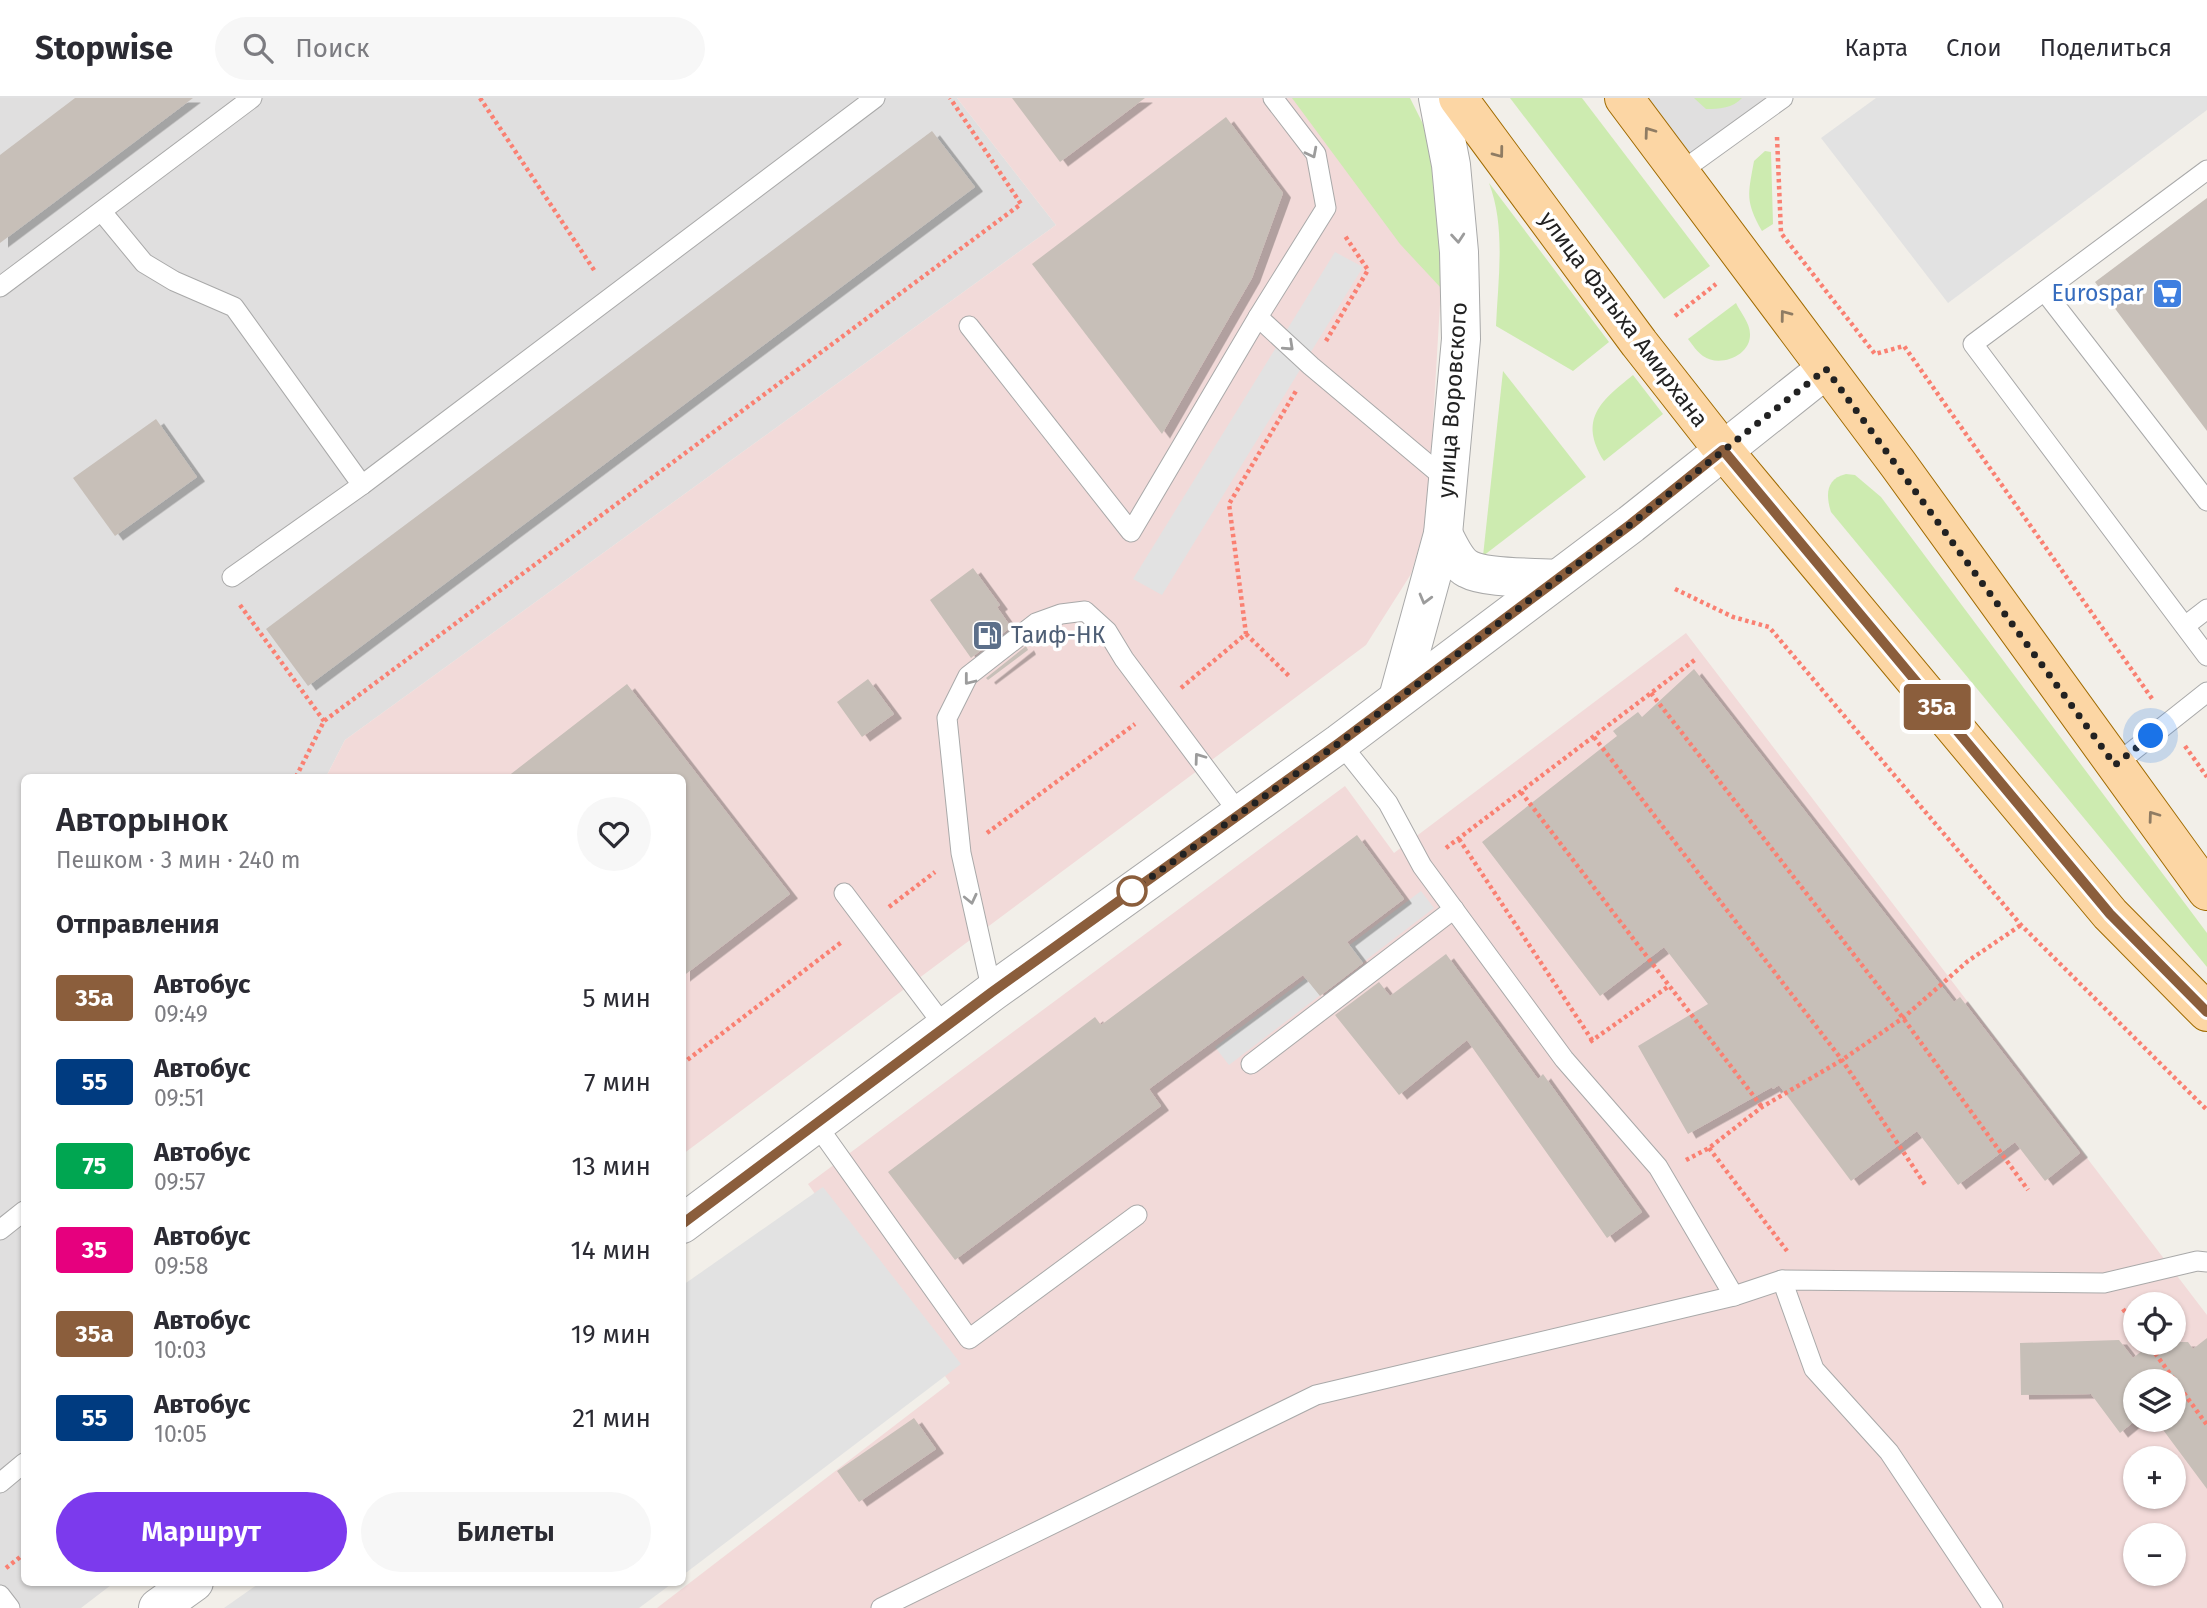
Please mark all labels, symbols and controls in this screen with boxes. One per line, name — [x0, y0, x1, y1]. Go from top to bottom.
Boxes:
search box — [215, 17, 705, 80]
text: Stopwise — [35, 28, 173, 68]
icon: search — [239, 29, 277, 67]
text: Поиск — [295, 33, 369, 64]
text: Карта — [1844, 34, 1908, 62]
text: Слои — [1946, 34, 2002, 62]
text: Поделиться — [2040, 34, 2172, 62]
one-way arrow — [1645, 127, 1657, 140]
one-way arrow — [1491, 145, 1503, 158]
one-way arrow — [1304, 146, 1318, 158]
street label: улица Фатыха Амирхана — [1534, 206, 1714, 432]
one-way arrow — [1450, 233, 1465, 244]
supermarket icon: Eurospar — [2150, 276, 2184, 310]
place label: Eurospar — [2051, 279, 2144, 307]
street label: улица Воровского — [1431, 301, 1473, 499]
one-way arrow — [1781, 310, 1794, 322]
one-way arrow — [1281, 337, 1294, 350]
one-way arrow — [1419, 593, 1433, 605]
fuel station icon: Таиф-НК — [971, 618, 1005, 652]
place label: Таиф-НК — [1011, 621, 1106, 649]
one-way arrow — [964, 672, 977, 684]
line badge: 35a — [1897, 684, 1977, 730]
text: 35a — [1918, 693, 1956, 721]
your location — [2133, 718, 2168, 753]
one-way arrow — [1195, 753, 1207, 766]
button: heart — [577, 797, 651, 871]
text: Авторынок — [56, 800, 228, 840]
one-way arrow — [2149, 811, 2161, 824]
text: Пешком · 3 мин · 240 m — [56, 846, 300, 874]
unlabelled marker — [1117, 876, 1147, 906]
one-way arrow — [963, 893, 977, 905]
text: Отправления — [56, 909, 219, 940]
text: Автобус — [154, 969, 251, 1000]
text: 5 мин — [583, 983, 651, 1014]
text: 35a — [75, 984, 114, 1012]
text: 09:49 — [154, 1000, 208, 1028]
text: Автобус — [154, 1053, 251, 1084]
text: 7 мин — [584, 1067, 651, 1098]
text: 55 — [82, 1068, 107, 1096]
text: 09:51 — [154, 1084, 205, 1112]
text: Автобус — [154, 1137, 251, 1168]
text: 13 мин — [571, 1151, 651, 1182]
text: 75 — [83, 1152, 106, 1180]
text: 09:57 — [154, 1168, 205, 1196]
text: Автобус — [154, 1221, 251, 1252]
text: 14 мин — [571, 1235, 651, 1266]
text: 35 — [82, 1236, 107, 1264]
text: 09:58 — [154, 1252, 209, 1280]
map controls — [2123, 1292, 2186, 1586]
button: locate — [2123, 1292, 2186, 1355]
text: Автобус — [154, 1305, 251, 1336]
text: 19 мин — [571, 1319, 651, 1350]
text: 35a — [75, 1320, 114, 1348]
text: 10:03 — [154, 1336, 206, 1364]
button: layers — [2123, 1369, 2186, 1432]
text: Автобус — [154, 1389, 251, 1420]
text: 21 мин — [572, 1403, 651, 1434]
text: 55 — [82, 1404, 107, 1432]
text: 10:05 — [154, 1420, 207, 1448]
button: + — [2123, 1446, 2186, 1509]
button: Маршрут — [56, 1492, 347, 1572]
button: Билеты — [361, 1492, 651, 1572]
button: − — [2123, 1523, 2186, 1586]

